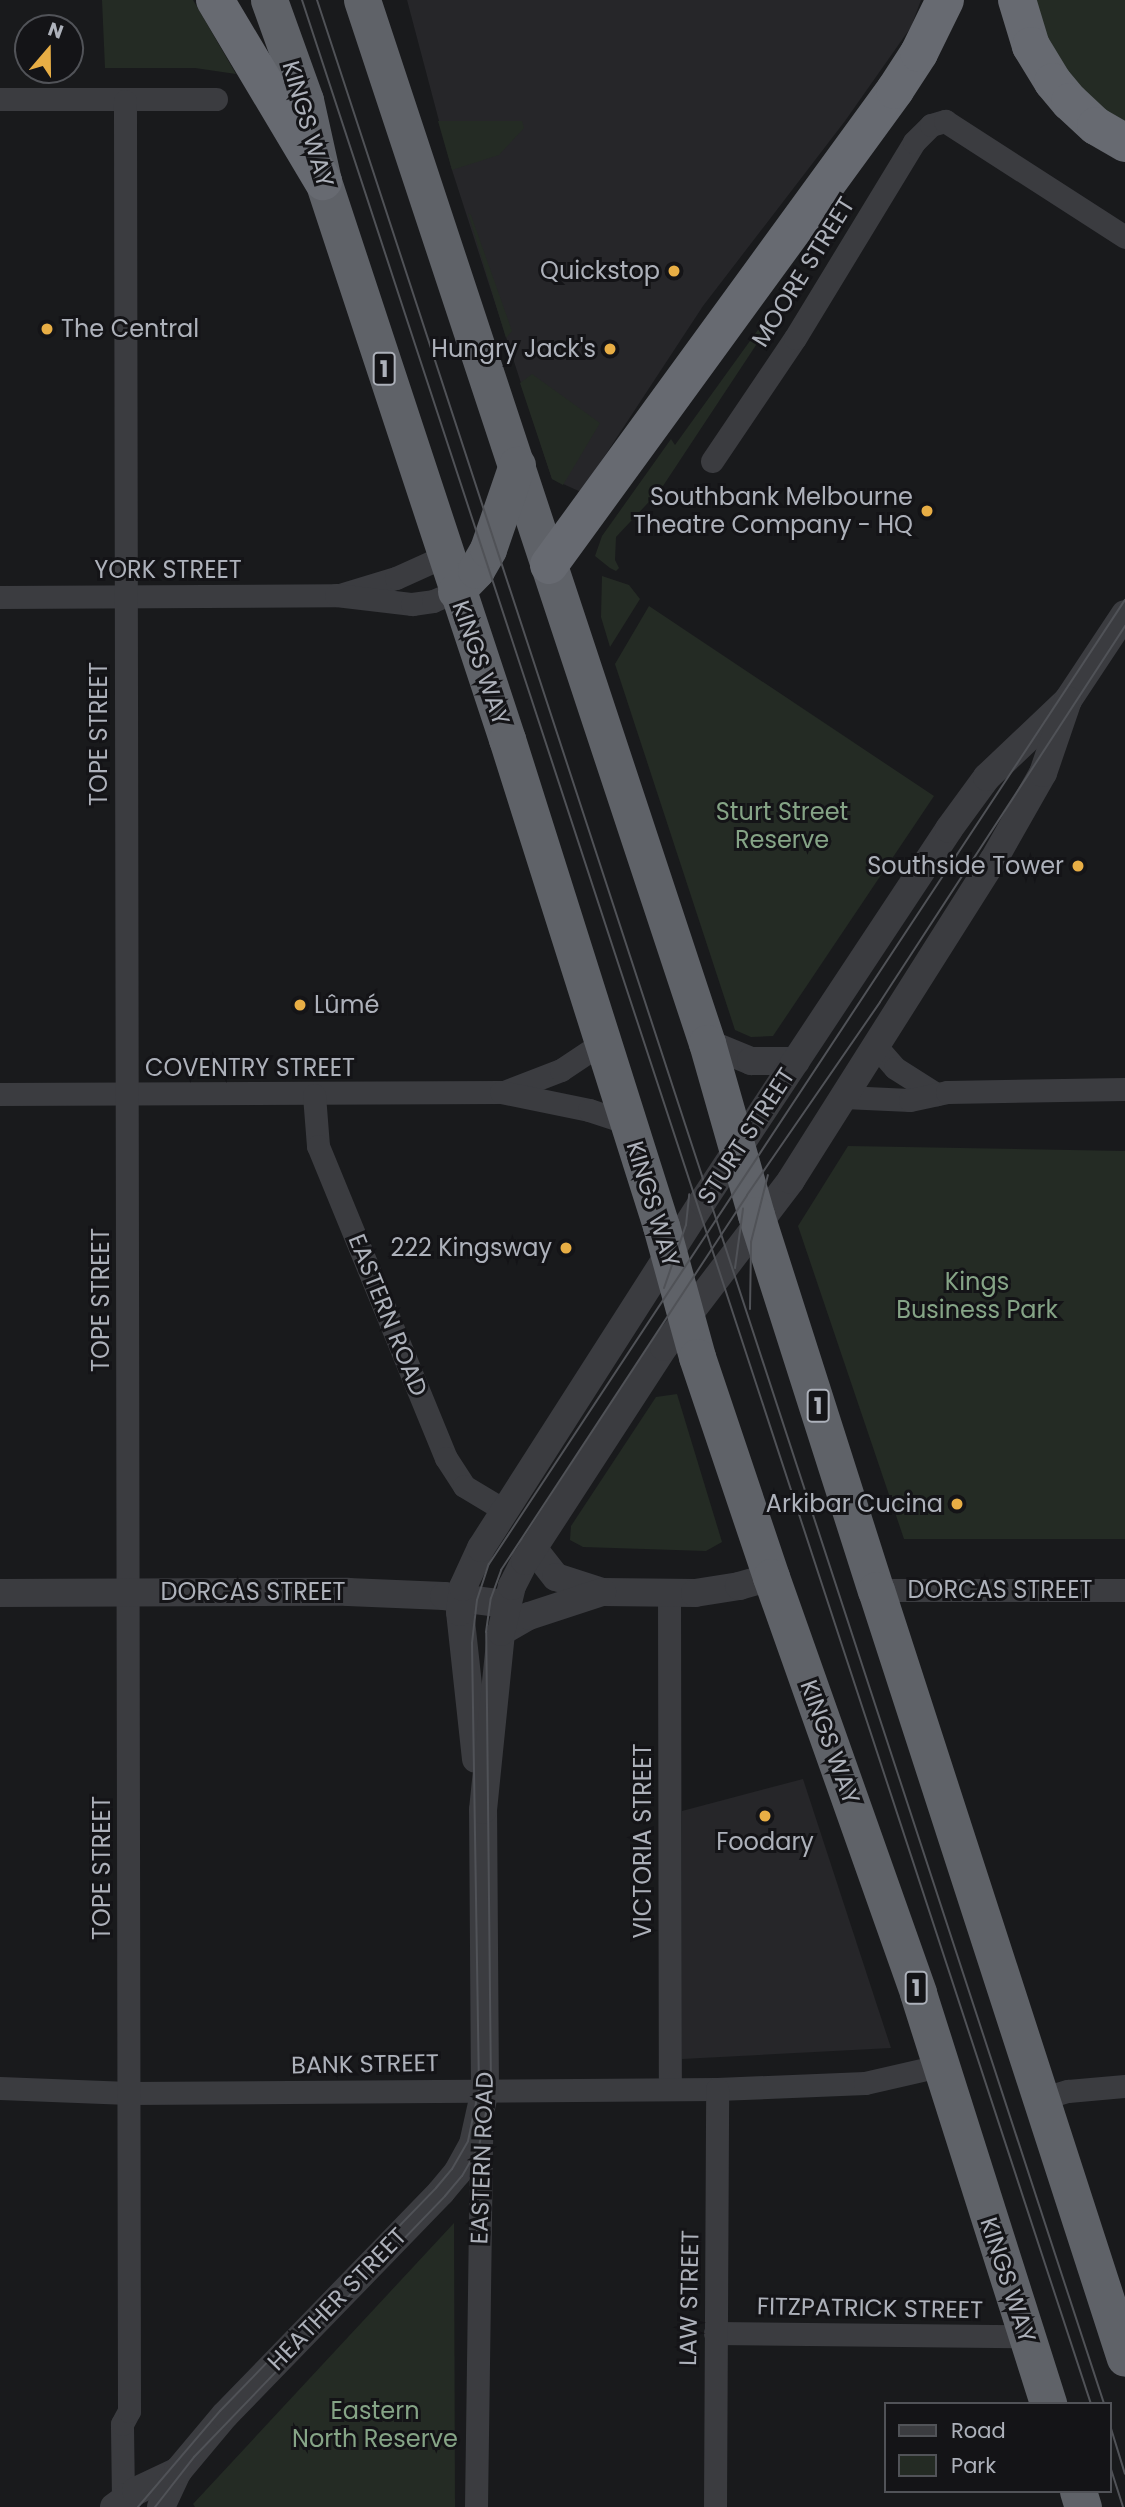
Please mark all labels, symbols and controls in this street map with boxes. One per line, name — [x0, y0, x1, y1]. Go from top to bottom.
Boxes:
north arrow — [14, 14, 84, 84]
text: N — [44, 16, 67, 46]
street label: KINGS WAY — [276, 58, 340, 190]
street label: MOORE STREET — [745, 192, 861, 352]
place label: Quickstop — [540, 257, 660, 285]
marker: Quickstop — [666, 263, 682, 279]
place label: The Central — [61, 315, 199, 343]
marker: The Central — [39, 321, 55, 337]
place label: Hungry Jack's — [431, 335, 596, 363]
marker: Hungry Jack's — [602, 341, 618, 357]
road number: 1 — [372, 350, 396, 388]
place label: Southbank Melbourne Theatre Company - HQ — [633, 483, 913, 539]
marker: Southbank Melbourne Theatre Company - HQ — [919, 503, 935, 519]
street label: YORK STREET — [94, 556, 242, 584]
street label: KINGS WAY — [446, 597, 516, 729]
street label: TOPE STREET — [85, 662, 113, 806]
park label: Sturt Street Reserve — [716, 798, 848, 854]
place label: Southside Tower — [867, 852, 1064, 880]
marker: Southside Tower — [1070, 858, 1086, 874]
place label: Lûmé — [314, 991, 379, 1019]
marker: Lûmé — [292, 997, 308, 1013]
street label: COVENTRY STREET — [145, 1054, 355, 1082]
street label: STURT STREET — [691, 1063, 801, 1209]
street label: KINGS WAY — [620, 1138, 686, 1270]
street label: TOPE STREET — [87, 1228, 115, 1372]
street label: EASTERN ROAD — [342, 1230, 434, 1400]
place label: 222 Kingsway — [390, 1234, 552, 1262]
marker: 222 Kingsway — [558, 1240, 574, 1256]
park label: Kings Business Park — [896, 1268, 1058, 1324]
road number: 1 — [806, 1386, 830, 1426]
place label: Arkibar Cucina — [766, 1490, 943, 1518]
marker: Arkibar Cucina — [949, 1496, 965, 1512]
street label: DORCAS STREET — [908, 1576, 1092, 1604]
street label: DORCAS STREET — [161, 1578, 345, 1606]
street label: KINGS WAY — [794, 1676, 866, 1808]
street label: VICTORIA STREET — [629, 1744, 657, 1938]
street label: TOPE STREET — [88, 1796, 116, 1940]
marker: Foodary — [757, 1808, 773, 1824]
place label: Foodary — [716, 1828, 814, 1856]
road number: 1 — [904, 1968, 928, 2008]
street label: BANK STREET — [291, 2048, 439, 2080]
street label: EASTERN ROAD — [465, 2071, 499, 2245]
street label: KINGS WAY — [974, 2214, 1042, 2346]
street label: HEATHER STREET — [262, 2222, 412, 2376]
street label: LAW STREET — [673, 2230, 705, 2366]
street label: FITZPATRICK STREET — [757, 2292, 983, 2324]
park label: Eastern North Reserve — [292, 2397, 458, 2453]
legend — [884, 2402, 1111, 2493]
text: Road — [951, 2416, 1006, 2445]
text: Park — [951, 2451, 996, 2480]

